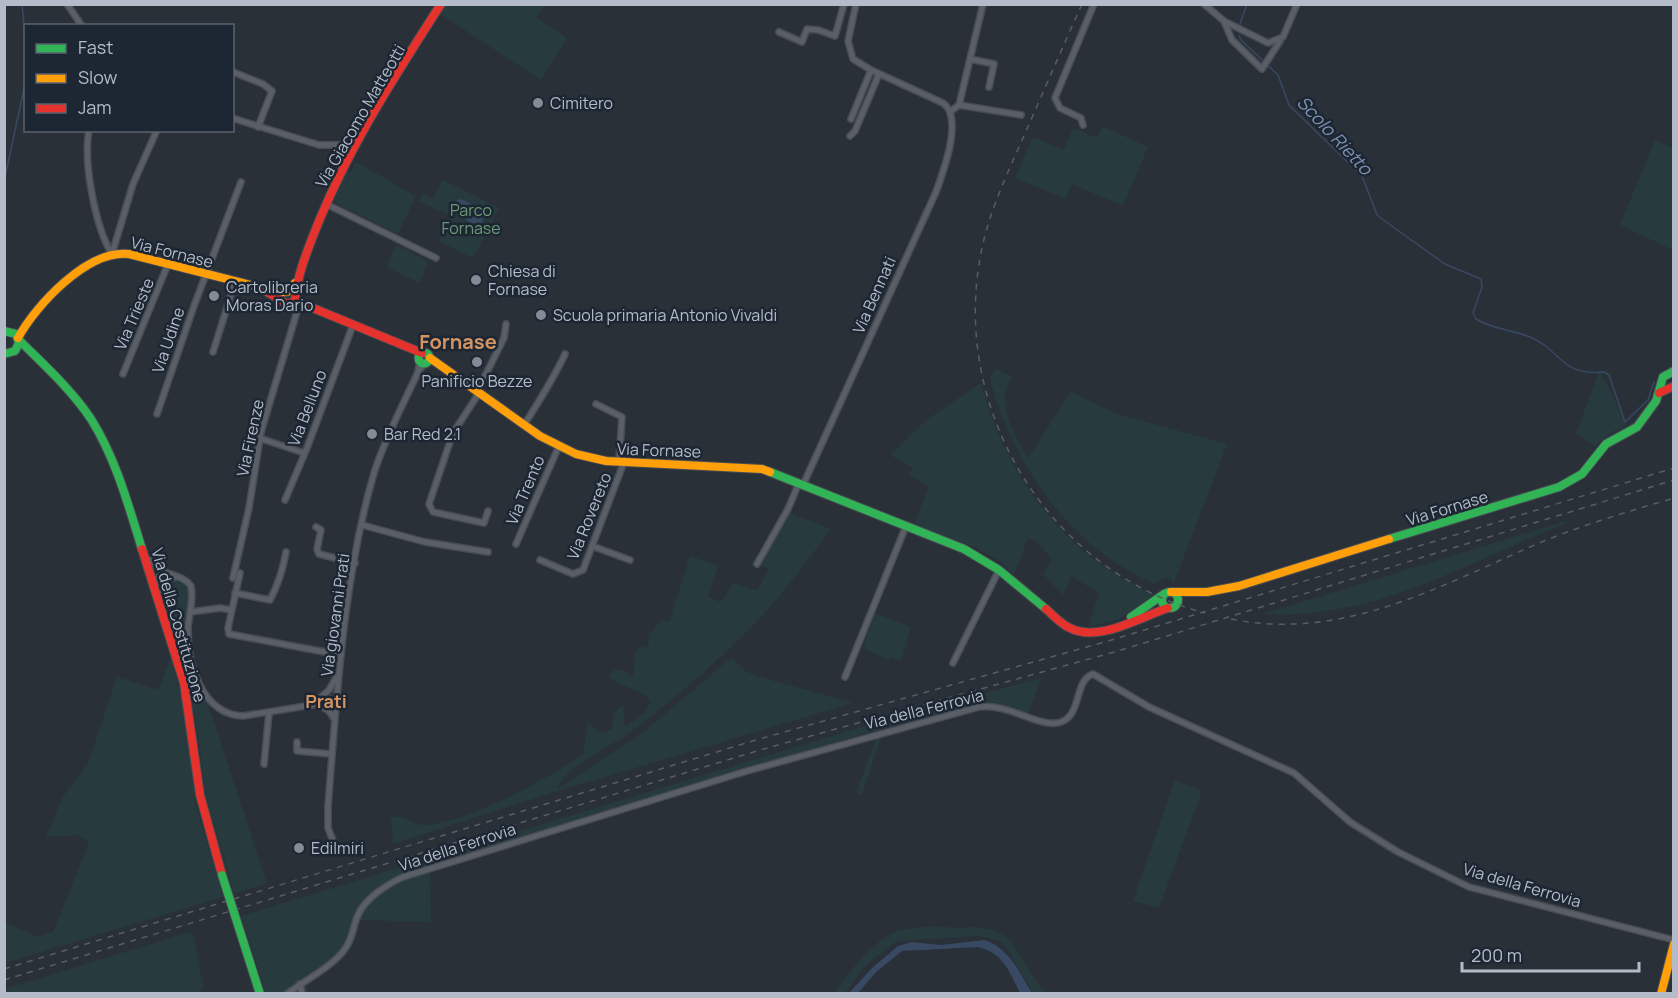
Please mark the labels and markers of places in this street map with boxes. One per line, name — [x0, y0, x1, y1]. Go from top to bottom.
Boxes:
place label: Cimitero — [550, 92, 613, 114]
marker: Cimitero — [531, 96, 545, 110]
place label: Chiesa di Fornase — [488, 260, 556, 300]
marker: Chiesa di Fornase — [469, 273, 483, 287]
place label: Cartolibreria Moras Dario — [226, 276, 318, 316]
marker: Cartolibreria Moras Dario — [207, 289, 221, 303]
place label: Scuola primaria Antonio Vivaldi — [553, 304, 777, 326]
marker: Scuola primaria Antonio Vivaldi — [534, 308, 548, 322]
marker: Panificio Bezze — [470, 355, 484, 369]
place label: Panificio Bezze — [422, 370, 532, 392]
place label: Bar Red 2.1 — [384, 423, 461, 445]
marker: Bar Red 2.1 — [365, 427, 379, 441]
place label: Edilmiri — [311, 837, 364, 859]
marker: Edilmiri — [292, 841, 306, 855]

